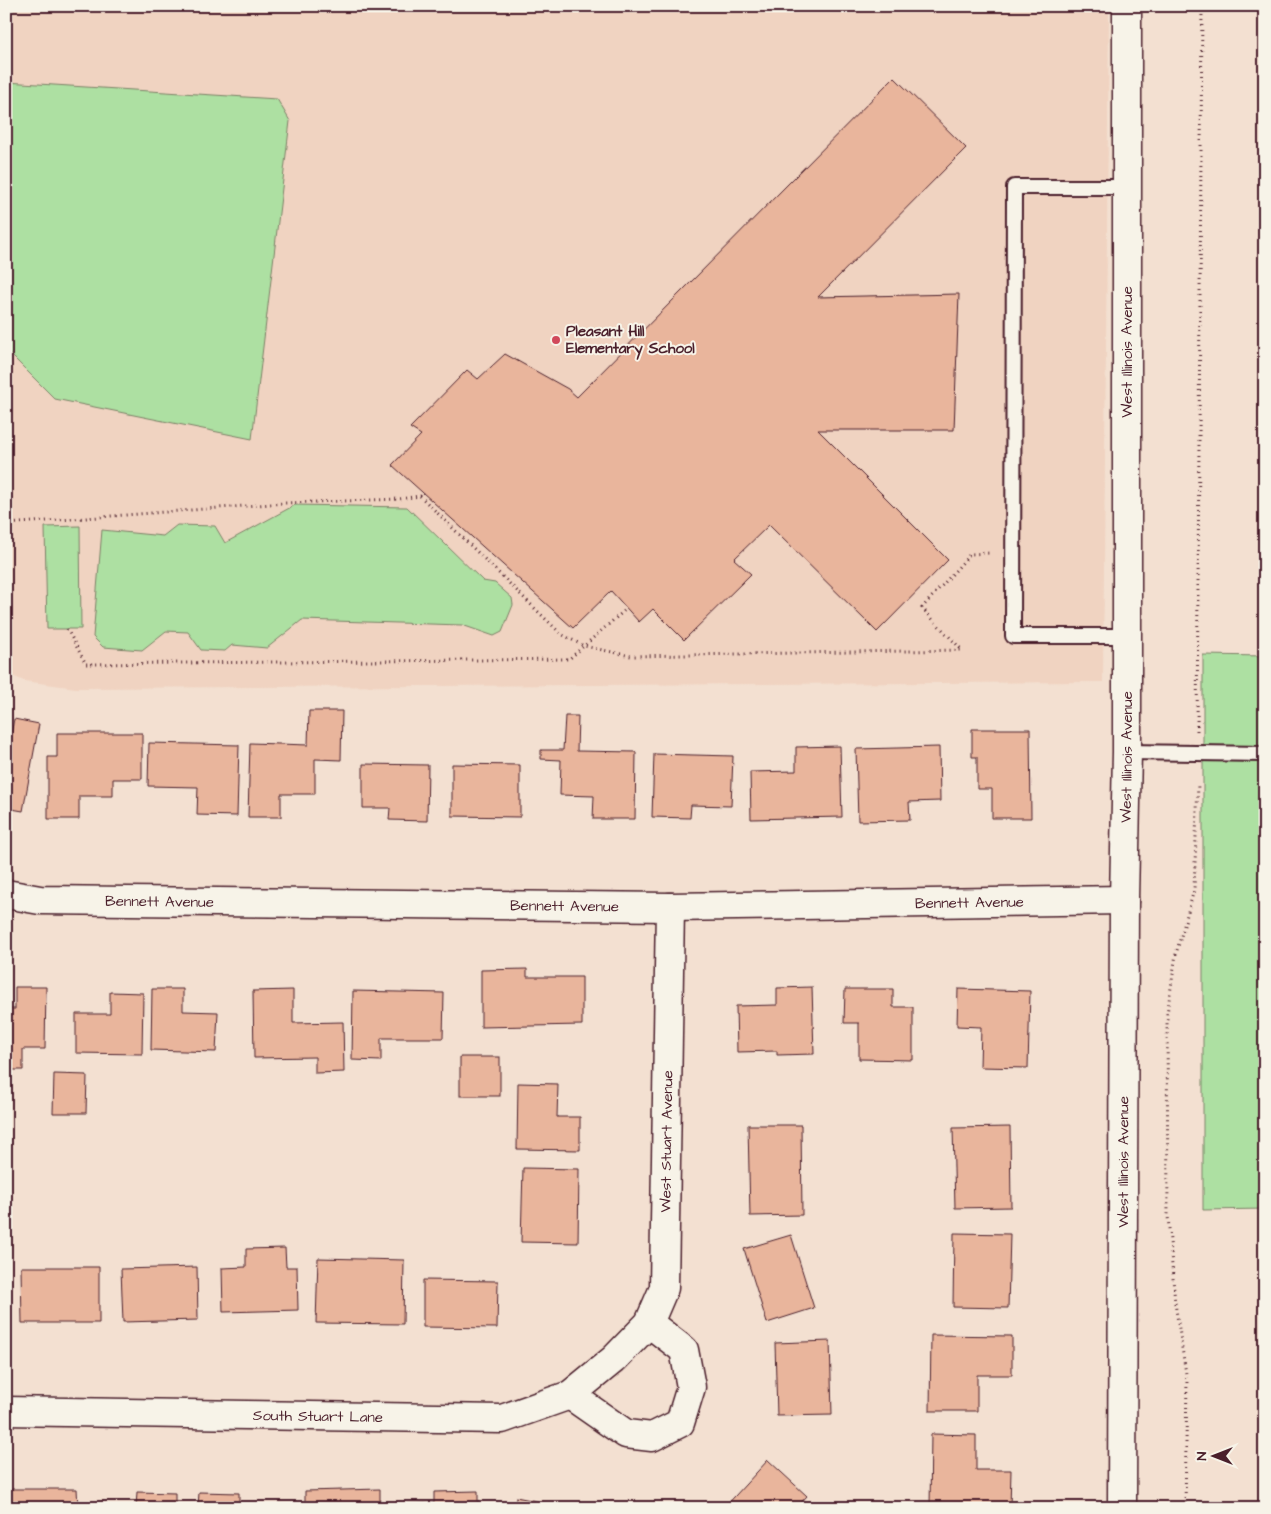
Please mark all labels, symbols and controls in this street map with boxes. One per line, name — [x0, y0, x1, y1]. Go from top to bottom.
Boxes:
street label: West Illinois Avenue — [1117, 286, 1138, 418]
place label: Pleasant Hill Elementary School — [566, 321, 695, 360]
marker: Pleasant Hill Elementary School — [550, 334, 562, 346]
street label: West Illinois Avenue — [1116, 691, 1138, 823]
street label: Bennett Avenue — [105, 891, 214, 913]
street label: Bennett Avenue — [915, 892, 1024, 914]
street label: Bennett Avenue — [510, 895, 619, 917]
street label: West Stuart Avenue — [655, 1070, 678, 1212]
street label: West Illinois Avenue — [1113, 1096, 1134, 1228]
street label: South Stuart Lane — [253, 1405, 383, 1428]
north arrow — [1188, 1432, 1238, 1482]
text: N — [1192, 1451, 1212, 1460]

